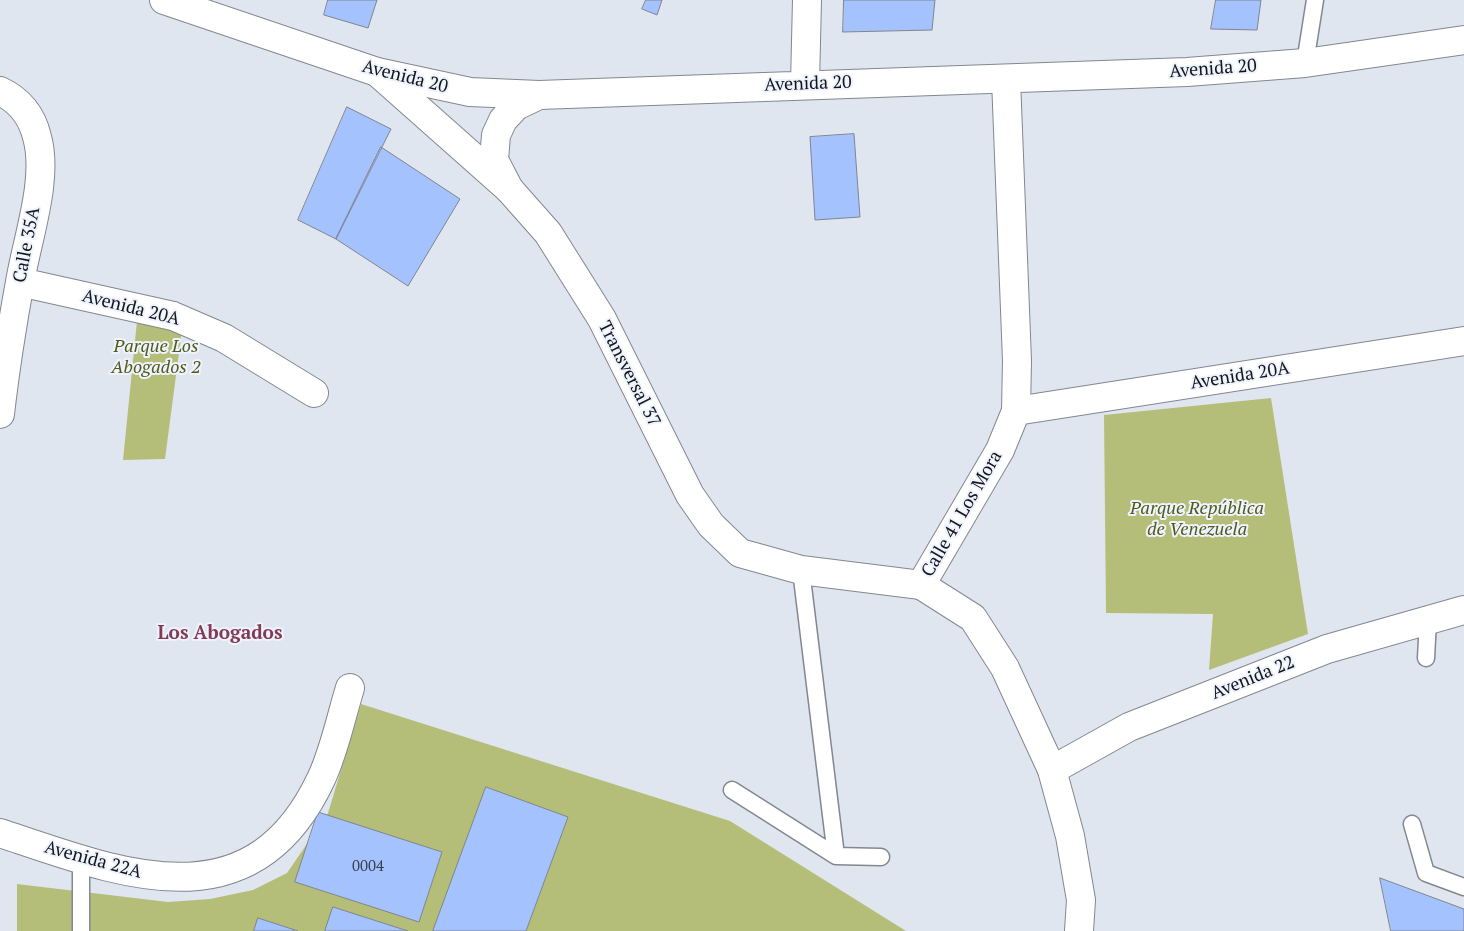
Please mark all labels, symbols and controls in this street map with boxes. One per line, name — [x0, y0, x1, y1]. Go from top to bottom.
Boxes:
street label: Avenida 20 — [1169, 55, 1257, 83]
street label: Avenida 20 — [360, 56, 450, 98]
street label: Avenida 20 — [764, 72, 852, 96]
street label: Calle 35A — [9, 205, 45, 285]
street label: Avenida 20A — [80, 285, 182, 331]
street label: Transversal 37 — [593, 318, 665, 430]
park label: Parque Los Abogados 2 — [111, 336, 201, 378]
street label: Avenida 20A — [1189, 358, 1291, 394]
street label: Calle 41 Los Mora — [917, 447, 1007, 581]
park label: Parque República de Venezuela — [1130, 498, 1264, 540]
district label: Los Abogados — [158, 623, 282, 645]
street label: Avenida 22 — [1208, 652, 1298, 704]
street label: Avenida 22A — [42, 837, 144, 883]
house number: 0004 — [352, 858, 384, 876]

